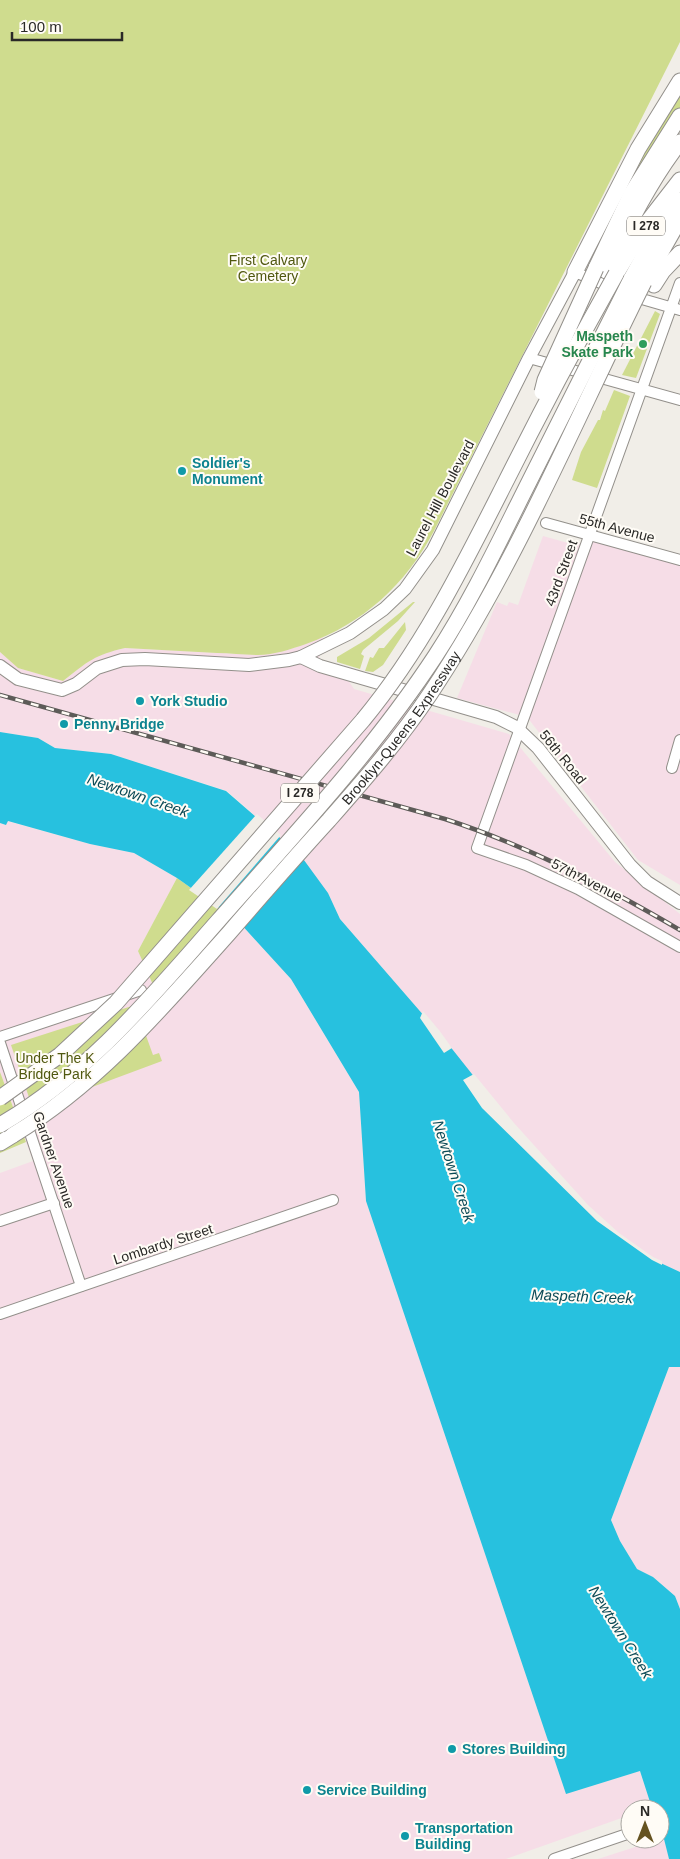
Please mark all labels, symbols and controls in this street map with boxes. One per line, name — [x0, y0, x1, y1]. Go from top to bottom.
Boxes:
scale bar — [12, 10, 122, 42]
text: 100 m — [20, 18, 62, 35]
road number: I 278 — [627, 217, 665, 236]
park label: First Calvary Cemetery — [229, 252, 307, 284]
place label: Maspeth Skate Park — [561, 328, 633, 360]
marker: Maspeth Skate Park — [637, 338, 649, 350]
street label: Laurel Hill Boulevard — [403, 437, 477, 559]
place label: Soldier's Monument — [192, 455, 263, 487]
marker: Soldier's Monument — [176, 465, 188, 477]
street label: 55th Avenue — [577, 510, 657, 546]
street label: 43rd Street — [542, 538, 580, 608]
street label: Brooklyn-Queens Expressway — [338, 648, 463, 808]
place label: York Studio — [150, 693, 228, 709]
marker: York Studio — [134, 695, 146, 707]
place label: Penny Bridge — [74, 716, 164, 732]
marker: Penny Bridge — [58, 718, 70, 730]
street label: 56th Road — [536, 727, 590, 787]
water label: Newtown Creek — [85, 770, 192, 821]
road number: I 278 — [281, 784, 319, 802]
street label: 57th Avenue — [549, 855, 625, 905]
park label: Under The K Bridge Park — [15, 1050, 95, 1082]
street label: Gardner Avenue — [30, 1109, 78, 1211]
water label: Newtown Creek — [430, 1118, 479, 1225]
street label: Lombardy Street — [111, 1220, 215, 1268]
water label: Maspeth Creek — [531, 1286, 635, 1306]
water label: Newtown Creek — [586, 1583, 657, 1683]
place label: Stores Building — [462, 1741, 565, 1757]
marker: Stores Building — [446, 1743, 458, 1755]
place label: Service Building — [317, 1782, 427, 1798]
marker: Service Building — [301, 1784, 313, 1796]
north arrow — [620, 1799, 670, 1849]
text: N — [640, 1803, 650, 1819]
place label: Transportation Building — [415, 1820, 513, 1852]
marker: Transportation Building — [399, 1830, 411, 1842]

